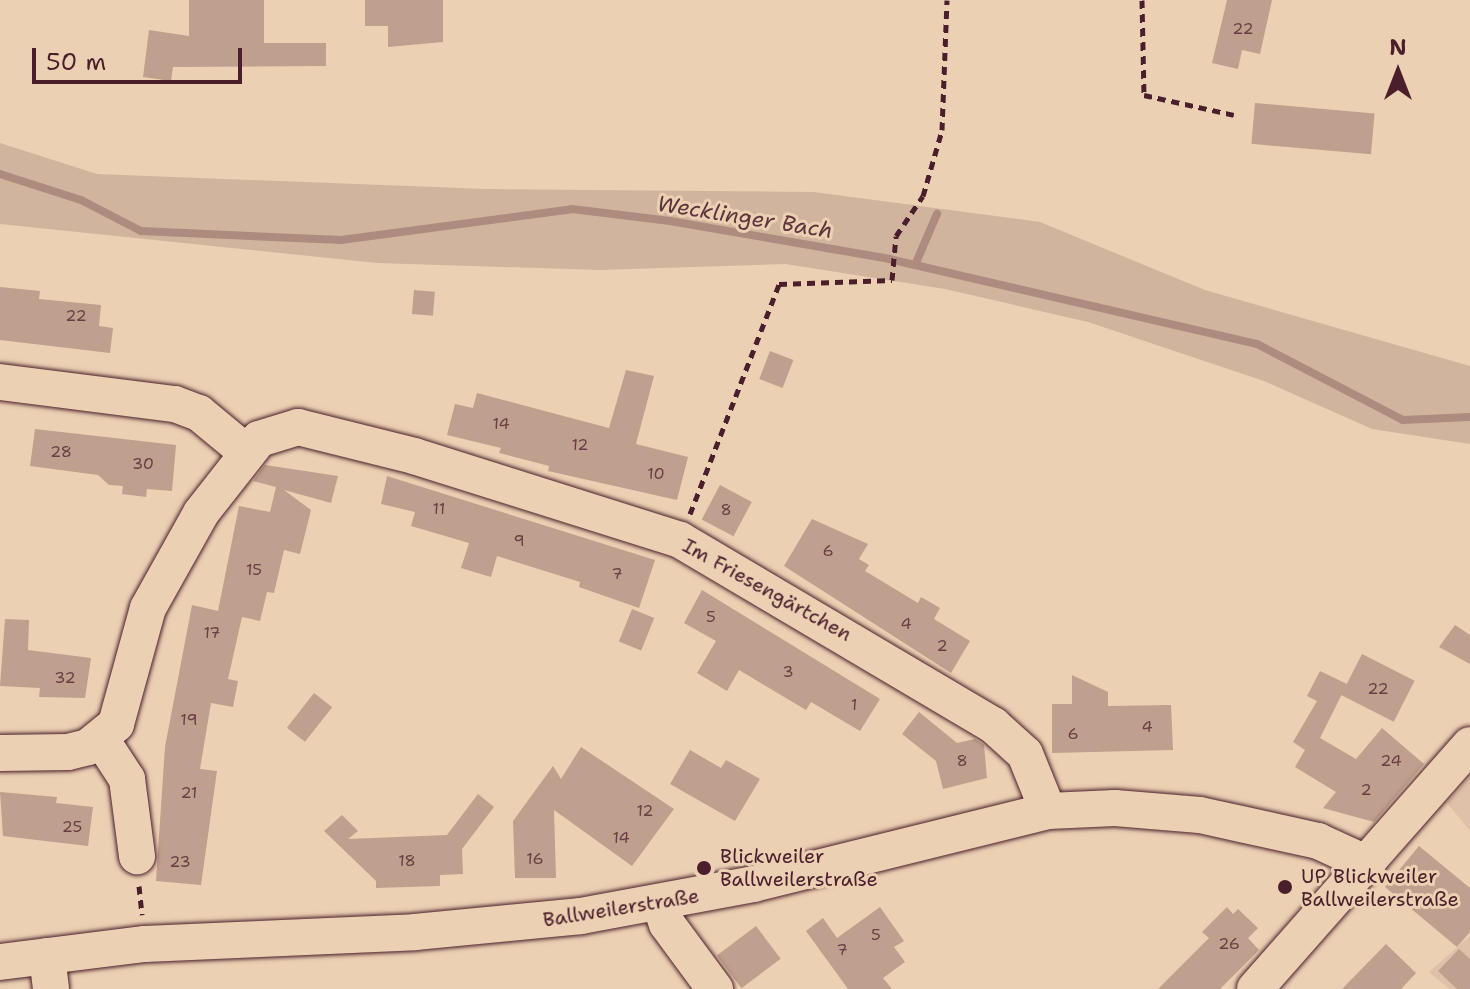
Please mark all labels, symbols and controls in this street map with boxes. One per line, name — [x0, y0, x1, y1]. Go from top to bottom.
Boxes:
house number: 22 — [1232, 19, 1254, 39]
scale bar — [36, 32, 246, 82]
north arrow — [1358, 32, 1438, 112]
text: N — [1389, 33, 1407, 62]
text: 50 m — [46, 46, 106, 78]
water label: Wecklinger Bach — [655, 190, 835, 244]
house number: 22 — [65, 306, 87, 326]
house number: 14 — [492, 414, 510, 434]
house number: 12 — [571, 435, 589, 455]
house number: 28 — [50, 442, 72, 462]
house number: 30 — [132, 454, 154, 474]
house number: 10 — [647, 464, 665, 484]
house number: 11 — [433, 499, 445, 519]
house number: 8 — [720, 500, 732, 520]
house number: 9 — [513, 531, 525, 551]
street label: Im Friesengärtchen — [678, 534, 856, 646]
house number: 6 — [822, 541, 834, 561]
house number: 15 — [246, 560, 262, 580]
house number: 7 — [611, 564, 623, 584]
house number: 5 — [706, 607, 716, 627]
house number: 4 — [900, 614, 912, 634]
house number: 17 — [203, 623, 221, 643]
house number: 2 — [936, 636, 948, 656]
house number: 3 — [782, 662, 794, 682]
house number: 32 — [54, 668, 76, 688]
house number: 22 — [1367, 679, 1389, 699]
house number: 1 — [851, 695, 857, 715]
house number: 19 — [180, 710, 198, 730]
house number: 4 — [1141, 717, 1153, 737]
house number: 6 — [1067, 724, 1079, 744]
house number: 8 — [956, 751, 968, 771]
house number: 24 — [1380, 751, 1402, 771]
house number: 2 — [1360, 780, 1372, 800]
house number: 21 — [180, 783, 198, 803]
house number: 12 — [636, 801, 654, 821]
house number: 25 — [62, 817, 82, 837]
house number: 14 — [612, 828, 630, 848]
place label: Blickweiler Ballweilerstraße — [720, 844, 878, 891]
house number: 16 — [526, 849, 544, 869]
house number: 18 — [398, 851, 416, 871]
house number: 23 — [169, 852, 191, 872]
marker: Blickweiler Ballweilerstraße — [695, 859, 713, 877]
place label: UP Blickweiler Ballweilerstraße — [1301, 864, 1459, 911]
marker: UP Blickweiler Ballweilerstraße — [1276, 878, 1294, 896]
street label: Ballweilerstraße — [541, 884, 701, 932]
house number: 5 — [871, 925, 881, 945]
house number: 26 — [1218, 934, 1240, 954]
house number: 7 — [836, 940, 848, 960]

